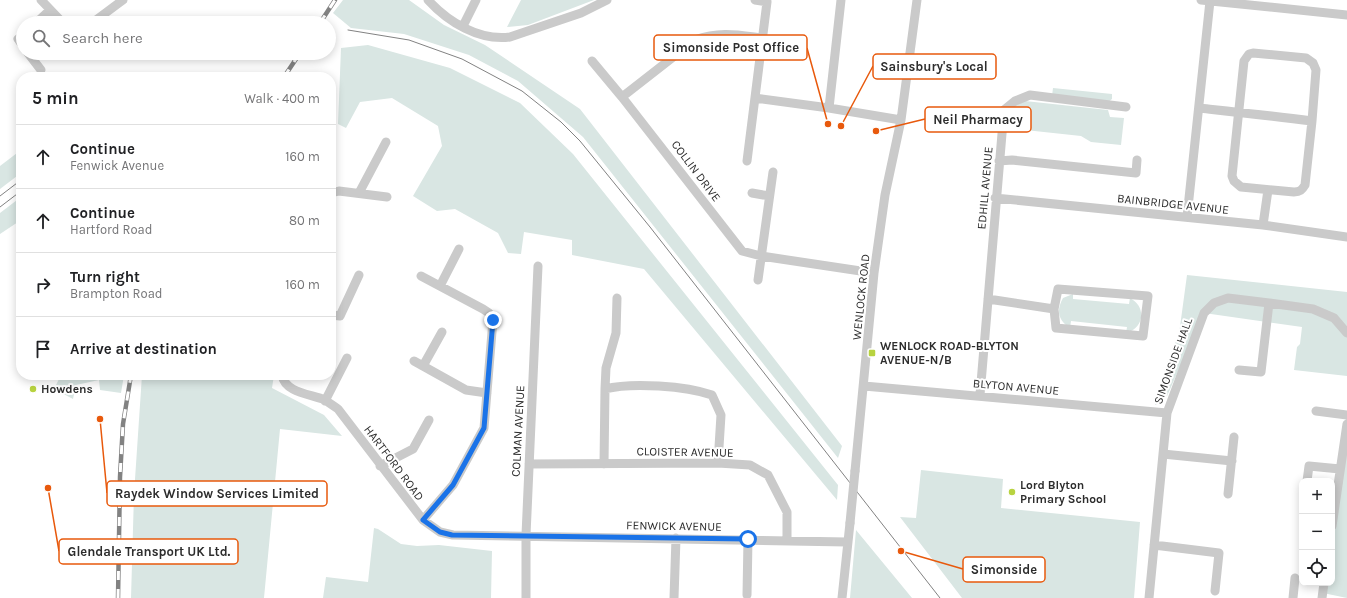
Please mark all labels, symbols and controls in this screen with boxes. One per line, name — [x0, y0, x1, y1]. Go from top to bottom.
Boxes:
search box — [16, 16, 336, 60]
icon: search — [30, 27, 52, 49]
text: Search here — [62, 29, 143, 47]
callout: Simonside Post Office — [654, 35, 807, 60]
text: Simonside Post Office — [663, 40, 799, 55]
callout: Sainsbury's Local — [873, 54, 996, 79]
text: Sainsbury's Local — [880, 59, 988, 74]
text: 5 min — [32, 88, 79, 108]
text: Walk · 400 m — [244, 91, 320, 106]
callout: Neil Pharmacy — [925, 107, 1031, 132]
text: Neil Pharmacy — [933, 112, 1023, 127]
street label: COLLIN DRIVE — [668, 138, 724, 204]
text: Continue — [70, 140, 135, 158]
icon: ahead — [32, 146, 54, 168]
street label: EDHILL AVENUE — [974, 146, 996, 230]
text: 160 m — [285, 149, 320, 164]
text: Fenwick Avenue — [70, 158, 164, 173]
street label: BAINBRIDGE AVENUE — [1116, 191, 1230, 217]
text: Continue — [70, 204, 135, 222]
icon: ahead — [32, 210, 54, 232]
text: 80 m — [289, 213, 320, 228]
text: Hartford Road — [70, 222, 152, 237]
street label: WENLOCK ROAD — [850, 253, 872, 341]
text: Turn right — [70, 268, 140, 286]
icon: right — [32, 274, 54, 296]
text: 160 m — [285, 277, 320, 292]
text: Brampton Road — [70, 286, 163, 301]
route end — [484, 311, 502, 329]
street label: SIMONSIDE HALL — [1151, 315, 1195, 406]
icon: arrive — [32, 338, 54, 360]
place label: WENLOCK ROAD-BLYTON AVENUE-N/B — [880, 339, 1019, 367]
text: Arrive at destination — [70, 340, 217, 358]
marker: WENLOCK ROAD-BLYTON AVENUE-N/B — [867, 348, 877, 358]
street label: BLYTON AVENUE — [972, 376, 1060, 398]
place label: Howdens — [41, 382, 93, 396]
marker: Howdens — [28, 384, 38, 394]
street label: COLMAN AVENUE — [509, 385, 527, 477]
street label: HARTFORD ROAD — [361, 423, 427, 503]
street label: CLOISTER AVENUE — [636, 444, 734, 460]
place label: Lord Blyton Primary School — [1020, 478, 1107, 506]
map controls — [1299, 478, 1335, 586]
button: + — [1299, 478, 1335, 514]
callout: Raydek Window Services Limited — [107, 481, 327, 506]
text: Raydek Window Services Limited — [115, 486, 319, 501]
marker: Lord Blyton Primary School — [1007, 487, 1017, 497]
button: − — [1299, 514, 1335, 550]
street label: FENWICK AVENUE — [626, 518, 722, 534]
route start — [739, 530, 757, 548]
callout: Glendale Transport UK Ltd. — [59, 539, 238, 564]
text: Glendale Transport UK Ltd. — [68, 544, 231, 559]
button: locate — [1299, 550, 1335, 586]
callout: Simonside — [963, 557, 1045, 582]
text: Simonside — [971, 562, 1037, 577]

